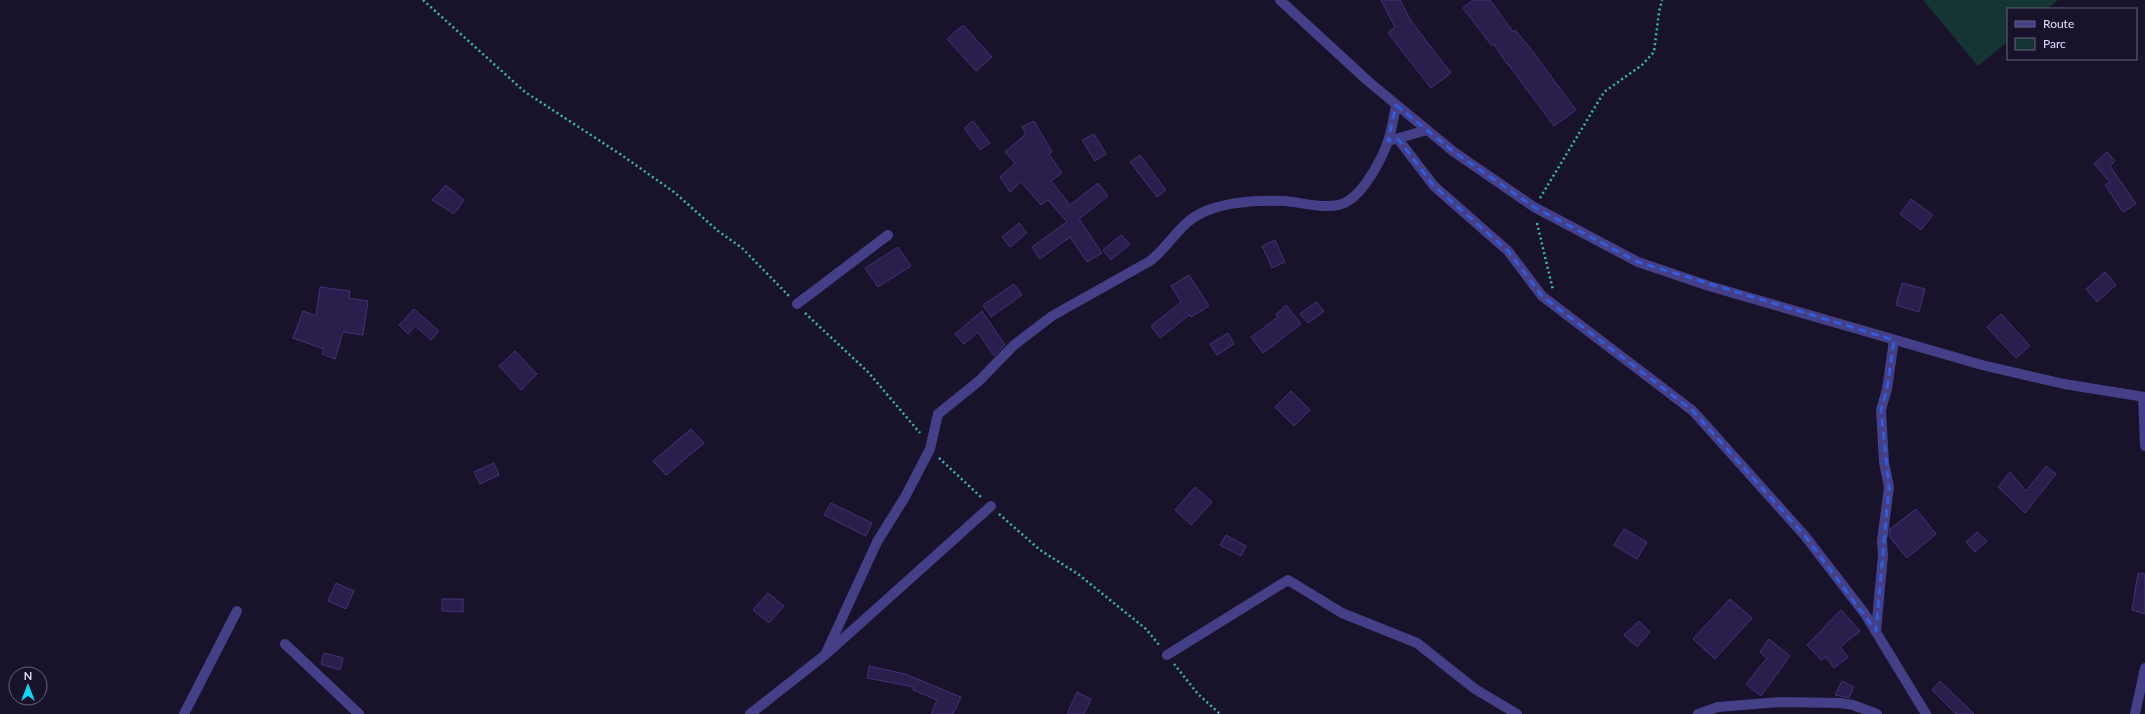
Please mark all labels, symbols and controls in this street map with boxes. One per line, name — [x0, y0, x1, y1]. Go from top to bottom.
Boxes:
legend — [2007, 8, 2137, 60]
text: Route — [2043, 16, 2074, 31]
text: Parc — [2043, 36, 2066, 51]
north arrow — [8, 666, 48, 706]
text: N — [24, 669, 32, 682]

